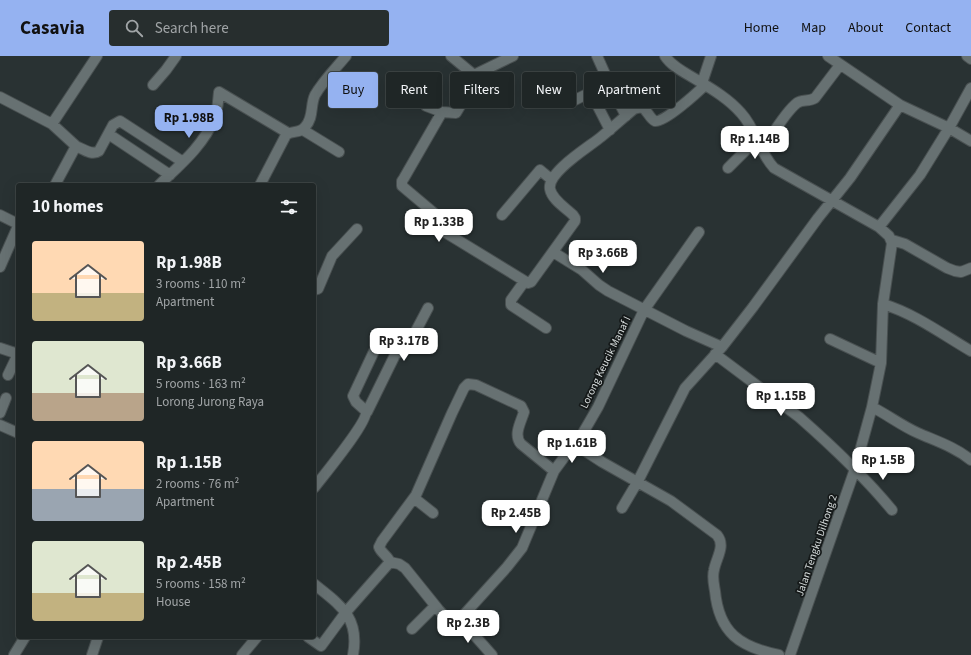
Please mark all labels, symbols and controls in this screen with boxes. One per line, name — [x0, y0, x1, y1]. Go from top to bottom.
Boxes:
search box — [109, 10, 389, 46]
text: Casavia — [20, 15, 85, 42]
icon: search — [123, 17, 145, 39]
text: Search here — [155, 18, 229, 39]
text: Home — [744, 18, 779, 38]
text: Map — [801, 18, 826, 38]
text: About — [848, 18, 883, 38]
text: Contact — [905, 18, 951, 38]
chip: Buy — [328, 72, 378, 108]
chip: Rent — [386, 72, 442, 108]
chip: Filters — [450, 72, 514, 108]
chip: New — [522, 72, 576, 108]
chip: Apartment — [584, 72, 675, 108]
pin: Rp 1.98B — [148, 105, 230, 139]
text: Rp 1.98B — [164, 109, 214, 127]
pin: Rp 1.14B — [714, 126, 796, 160]
text: Rp 1.14B — [730, 130, 780, 148]
text: 10 homes — [32, 195, 103, 219]
icon: filters — [278, 196, 300, 218]
pin: Rp 1.33B — [398, 209, 480, 243]
text: Rp 1.33B — [414, 213, 464, 231]
pin: Rp 3.66B — [562, 240, 644, 274]
text: Rp 3.66B — [578, 244, 628, 262]
text: Rp 1.98B — [156, 251, 222, 275]
icon: home — [64, 257, 112, 305]
text: 3 rooms · 110 m² — [156, 275, 246, 293]
text: Apartment — [156, 293, 214, 311]
street label: Lorong Keucik Manaf I — [577, 313, 634, 411]
pin: Rp 3.17B — [363, 328, 445, 362]
text: Rp 3.17B — [379, 332, 429, 350]
text: Rp 3.66B — [156, 351, 222, 375]
icon: home — [64, 357, 112, 405]
text: 5 rooms · 163 m² — [156, 375, 246, 393]
pin: Rp 1.15B — [740, 383, 822, 417]
text: Rp 1.15B — [756, 387, 806, 405]
text: Lorong Jurong Raya — [156, 393, 264, 411]
pin: Rp 1.61B — [531, 430, 613, 464]
text: Rp 1.61B — [547, 434, 597, 452]
pin: Rp 1.5B — [846, 447, 920, 481]
text: Rp 1.15B — [156, 451, 222, 475]
text: Rp 1.5B — [861, 451, 905, 469]
icon: home — [64, 457, 112, 505]
text: 2 rooms · 76 m² — [156, 475, 239, 493]
street label: Jalan Tengku Dilhong 2 — [792, 492, 841, 598]
text: Apartment — [156, 493, 214, 511]
pin: Rp 2.45B — [475, 500, 557, 534]
text: Rp 2.45B — [491, 504, 541, 522]
text: Rp 2.45B — [156, 551, 222, 575]
icon: home — [64, 557, 112, 605]
text: 5 rooms · 158 m² — [156, 575, 246, 593]
text: House — [156, 593, 191, 611]
pin: Rp 2.3B — [431, 610, 505, 644]
text: Rp 2.3B — [446, 614, 490, 632]

